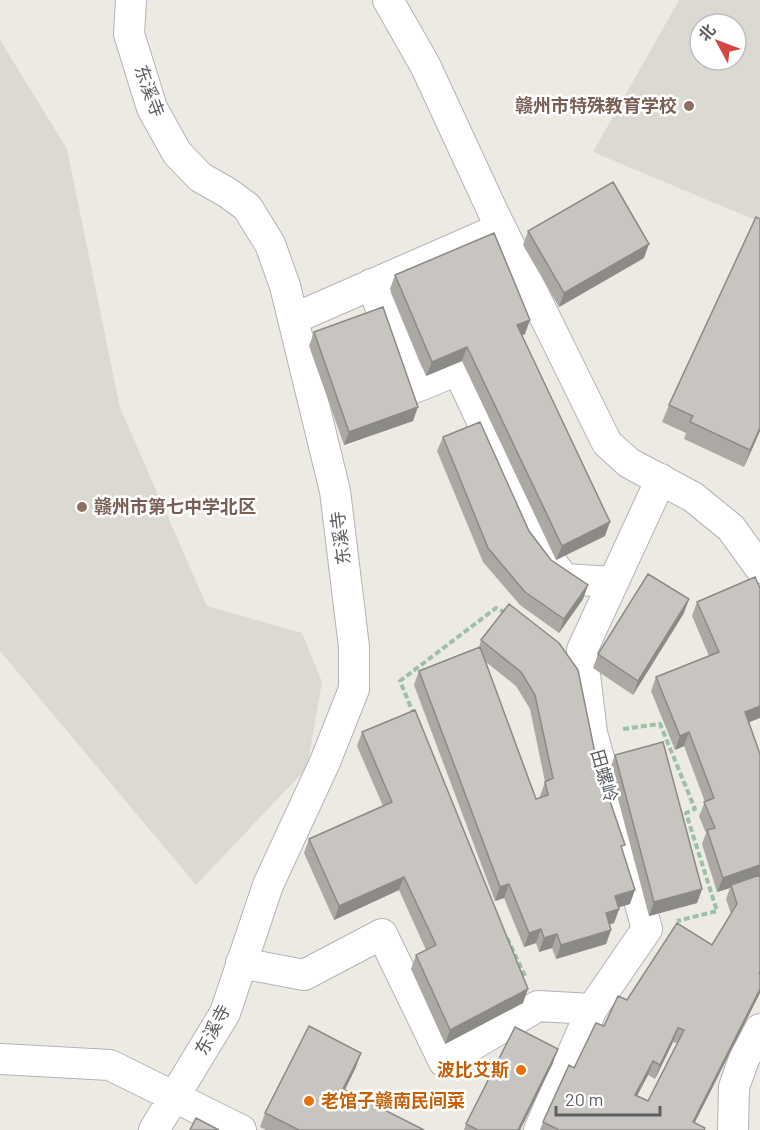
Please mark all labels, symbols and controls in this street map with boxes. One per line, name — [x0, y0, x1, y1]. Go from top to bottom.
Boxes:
north arrow — [688, 12, 748, 72]
text: 北 — [694, 20, 719, 44]
street label: 东溪寺 — [130, 62, 170, 120]
place label: 赣州市特殊教育学校 — [515, 94, 677, 116]
marker: 赣州市特殊教育学校 — [682, 99, 696, 113]
place label: 赣州市第七中学北区 — [94, 495, 256, 517]
marker: 赣州市第七中学北区 — [75, 500, 89, 514]
street label: 东溪寺 — [326, 510, 354, 566]
street label: 田螺岭 — [587, 747, 623, 805]
street label: 东溪寺 — [190, 1001, 235, 1059]
place label: 波比艾斯 — [437, 1058, 509, 1080]
marker: 波比艾斯 — [514, 1063, 528, 1077]
scale bar — [556, 1079, 660, 1117]
text: 20 m — [565, 1088, 603, 1110]
place label: 老馆子赣南民间菜 — [321, 1089, 465, 1111]
marker: 老馆子赣南民间菜 — [302, 1094, 316, 1108]

